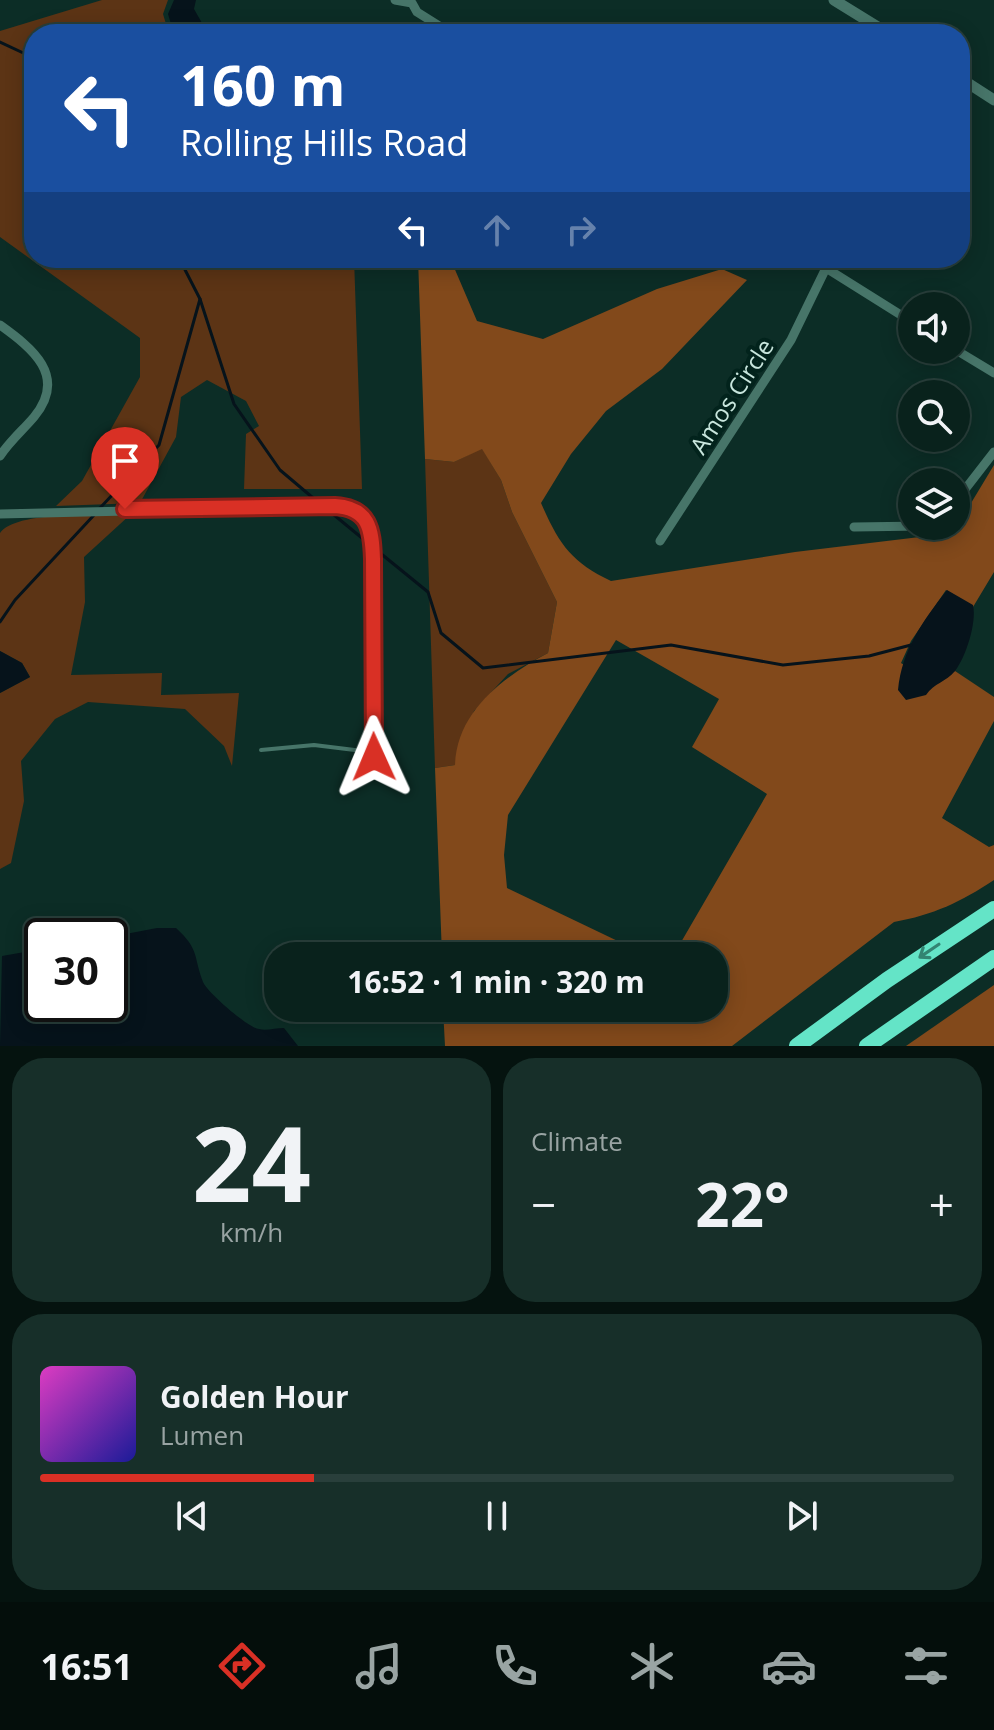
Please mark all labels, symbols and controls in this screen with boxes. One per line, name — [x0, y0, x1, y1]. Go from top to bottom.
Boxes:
text: 160 m — [180, 46, 346, 122]
icon: left — [48, 56, 152, 160]
text: Rolling Hills Road — [180, 118, 468, 167]
icon: left — [391, 208, 435, 252]
icon: ahead — [475, 208, 519, 252]
icon: right — [559, 208, 603, 252]
map controls — [898, 292, 970, 540]
button: sound — [898, 292, 970, 364]
street label: Amos Circle — [681, 332, 781, 460]
button: search — [898, 380, 970, 452]
pin — [91, 427, 159, 509]
icon: arrive — [103, 439, 147, 483]
button: layers — [898, 468, 970, 540]
position arrow — [332, 715, 416, 799]
speed limit sign: 30 — [24, 918, 128, 1022]
one-way arrow — [918, 943, 940, 960]
text: 16:52 · 1 min · 320 m — [347, 961, 645, 1002]
text: 24 — [192, 1091, 311, 1232]
text: Climate — [531, 1123, 623, 1159]
text: 22° — [695, 1163, 790, 1245]
text: − — [531, 1174, 556, 1234]
text: + — [929, 1174, 954, 1234]
text: km/h — [220, 1214, 283, 1250]
text: Golden Hour — [160, 1376, 349, 1417]
text: Lumen — [160, 1417, 244, 1453]
icon: previous — [170, 1494, 214, 1538]
icon: pause — [475, 1494, 519, 1538]
icon: next — [780, 1494, 824, 1538]
icon: directions — [214, 1638, 270, 1694]
icon: music — [351, 1638, 407, 1694]
icon: phone — [487, 1638, 543, 1694]
icon: climate — [624, 1638, 680, 1694]
icon: car — [761, 1638, 817, 1694]
icon: filters — [898, 1638, 954, 1694]
text: 16:51 — [40, 1642, 133, 1691]

